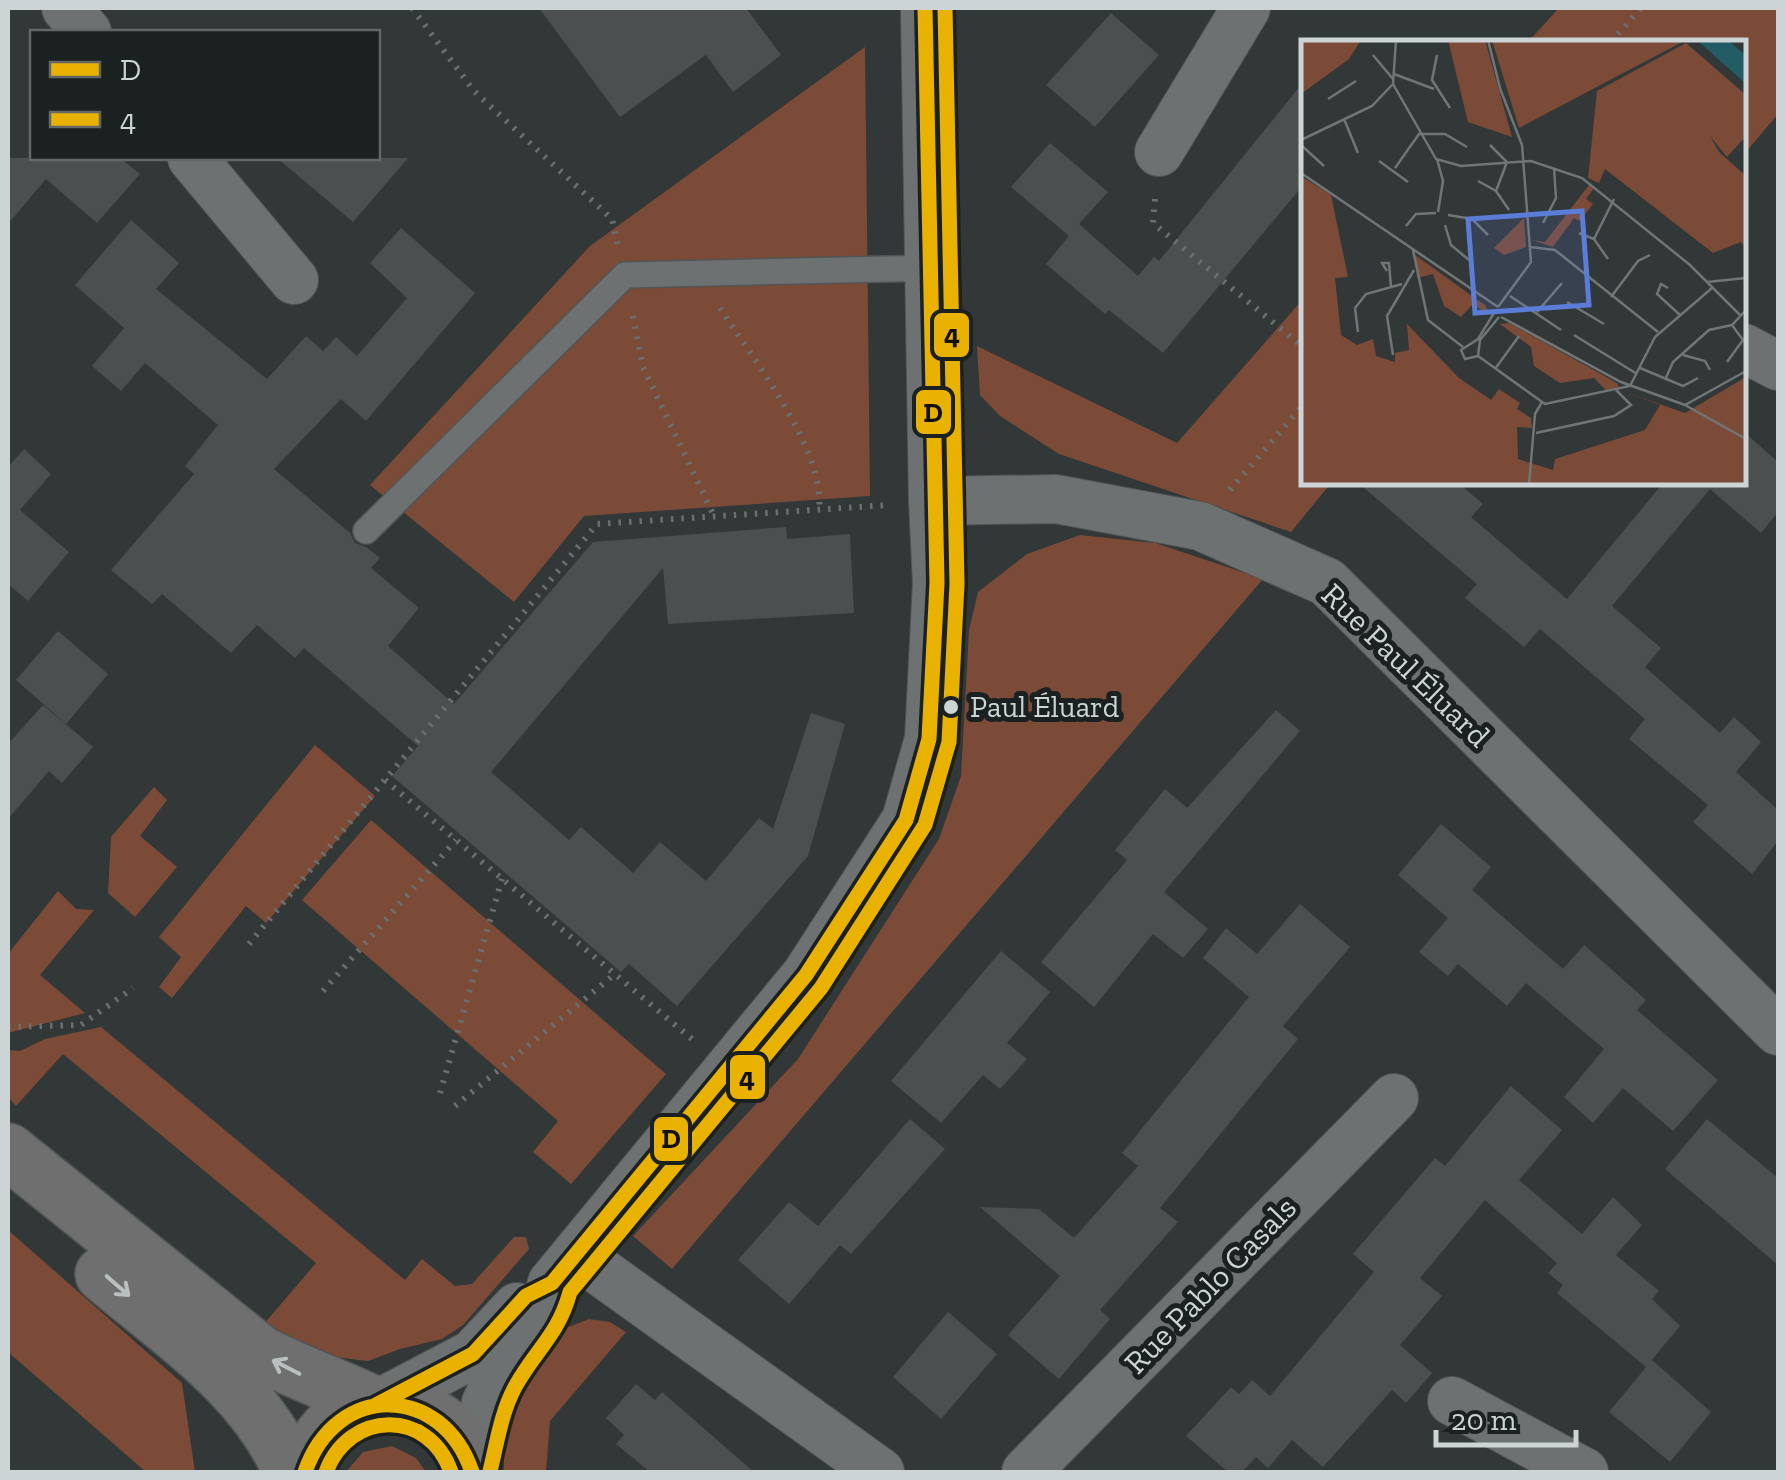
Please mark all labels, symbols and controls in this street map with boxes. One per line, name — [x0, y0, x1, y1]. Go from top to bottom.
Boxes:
legend — [30, 30, 380, 160]
inset map — [1301, 40, 1746, 485]
text: D — [120, 52, 141, 88]
text: 4 — [120, 102, 136, 138]
line badge: 4 — [932, 311, 971, 359]
text: 4 — [944, 318, 960, 351]
line badge: D — [914, 388, 953, 436]
text: D — [923, 396, 943, 429]
street label: Rue Paul Éluard — [1314, 575, 1498, 755]
place label: Paul Éluard — [970, 689, 1120, 725]
marker: Paul Éluard — [941, 697, 961, 717]
line badge: 4 — [728, 1053, 767, 1101]
text: 4 — [739, 1061, 755, 1094]
line badge: D — [652, 1115, 690, 1163]
text: D — [661, 1122, 681, 1155]
street label: Rue Pablo Casals — [1116, 1189, 1304, 1381]
one-way arrow — [104, 1275, 130, 1297]
one-way arrow — [272, 1357, 302, 1376]
scale bar — [1436, 1385, 1576, 1447]
text: 20 m — [1451, 1402, 1517, 1438]

